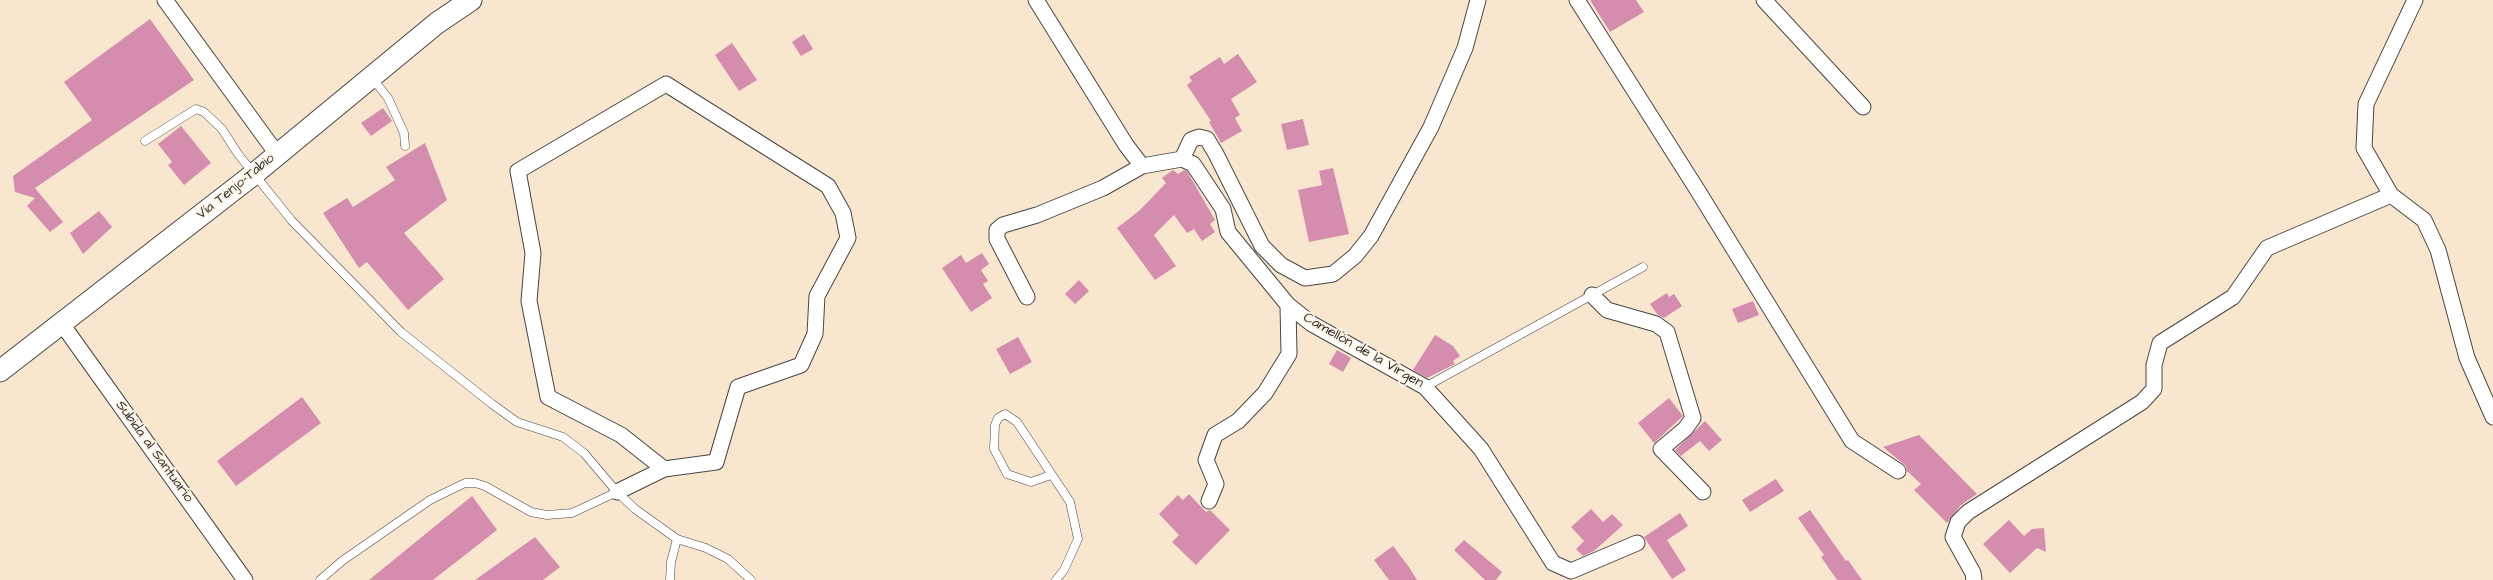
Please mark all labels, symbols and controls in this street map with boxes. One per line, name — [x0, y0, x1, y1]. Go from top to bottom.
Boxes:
street label: Vía Tenjo-Tabio — [194, 150, 278, 224]
street label: Camellón de la Virgen — [1300, 310, 1426, 392]
street label: Subida al Santuario — [111, 398, 197, 506]

